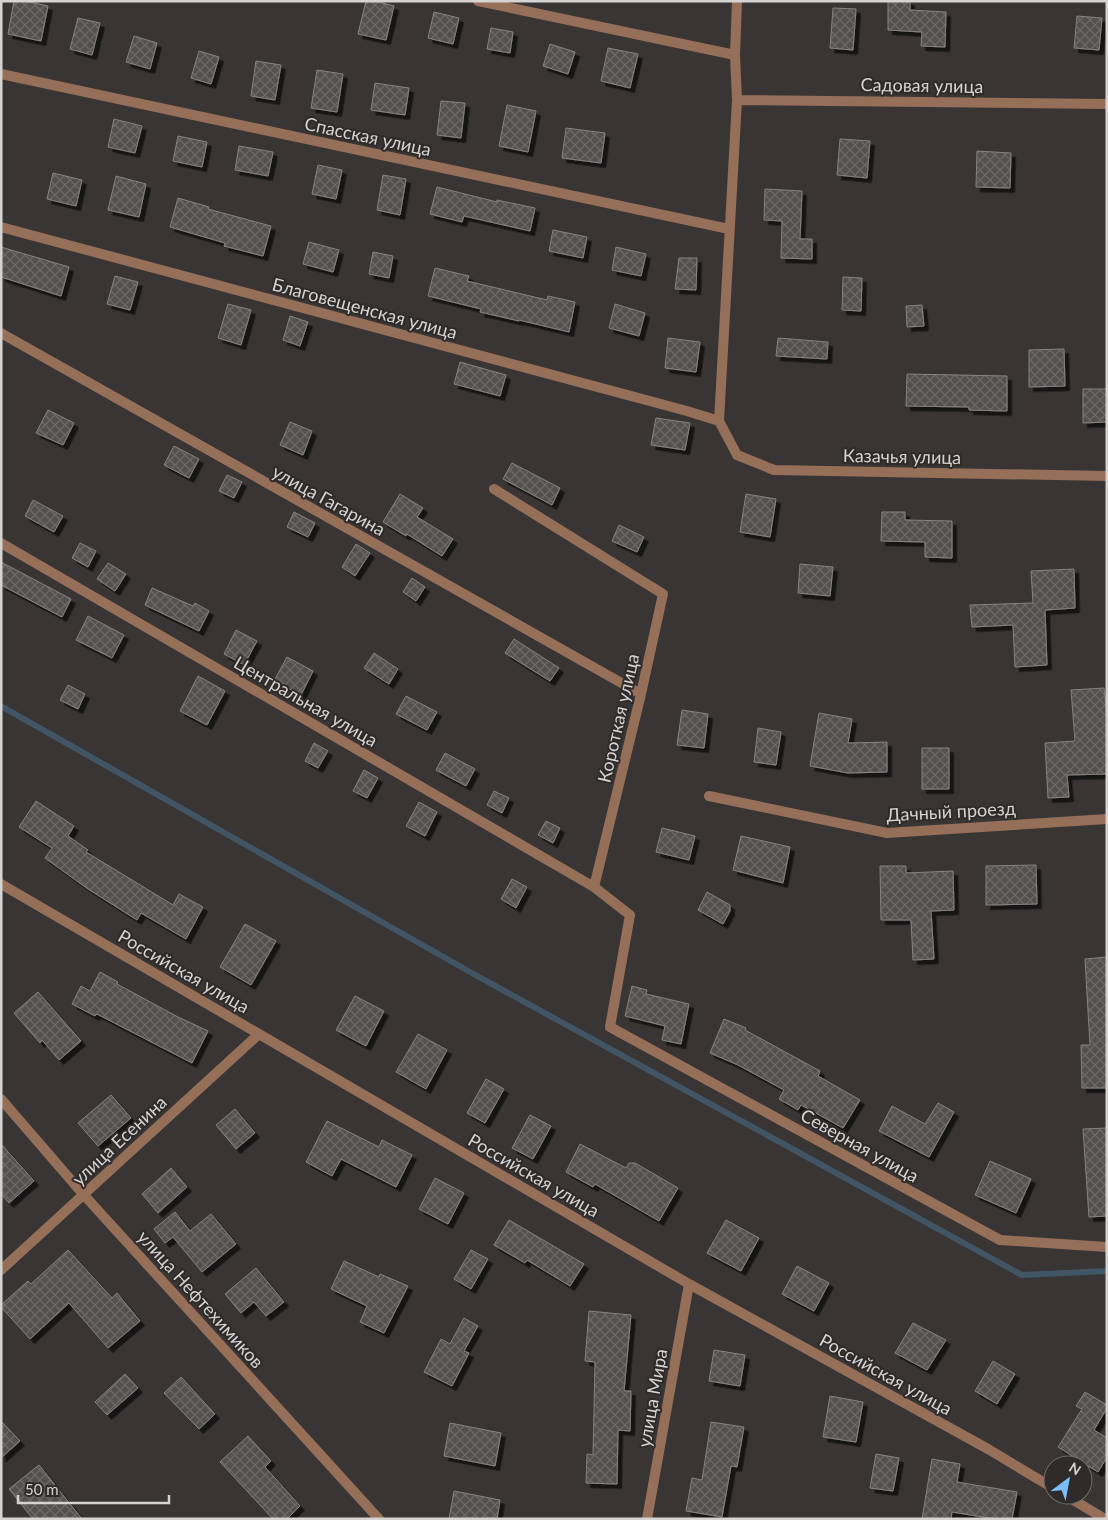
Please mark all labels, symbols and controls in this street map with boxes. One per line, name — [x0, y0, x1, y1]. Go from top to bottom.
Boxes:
street label: Садовая улица — [860, 73, 984, 97]
street label: Спасская улица — [303, 112, 433, 160]
street label: Благовещенская улица — [270, 273, 460, 343]
street label: Казачья улица — [843, 444, 961, 468]
street label: улица Гагарина — [269, 460, 389, 540]
street label: Центральная улица — [230, 651, 382, 751]
street label: Короткая улица — [592, 651, 644, 785]
street label: Дачный проезд — [886, 797, 1016, 825]
street label: Российская улица — [115, 925, 253, 1017]
street label: улица Есенина — [67, 1091, 171, 1189]
street label: Северная улица — [797, 1103, 923, 1187]
street label: Российская улица — [465, 1129, 603, 1221]
street label: улица Нефтехимиков — [133, 1226, 269, 1372]
street label: Российская улица — [816, 1329, 956, 1419]
street label: улица Мира — [633, 1347, 671, 1449]
north arrow — [1043, 1455, 1093, 1505]
text: N — [1066, 1458, 1084, 1479]
scale bar — [18, 1472, 169, 1504]
text: 50 m — [25, 1480, 59, 1498]

